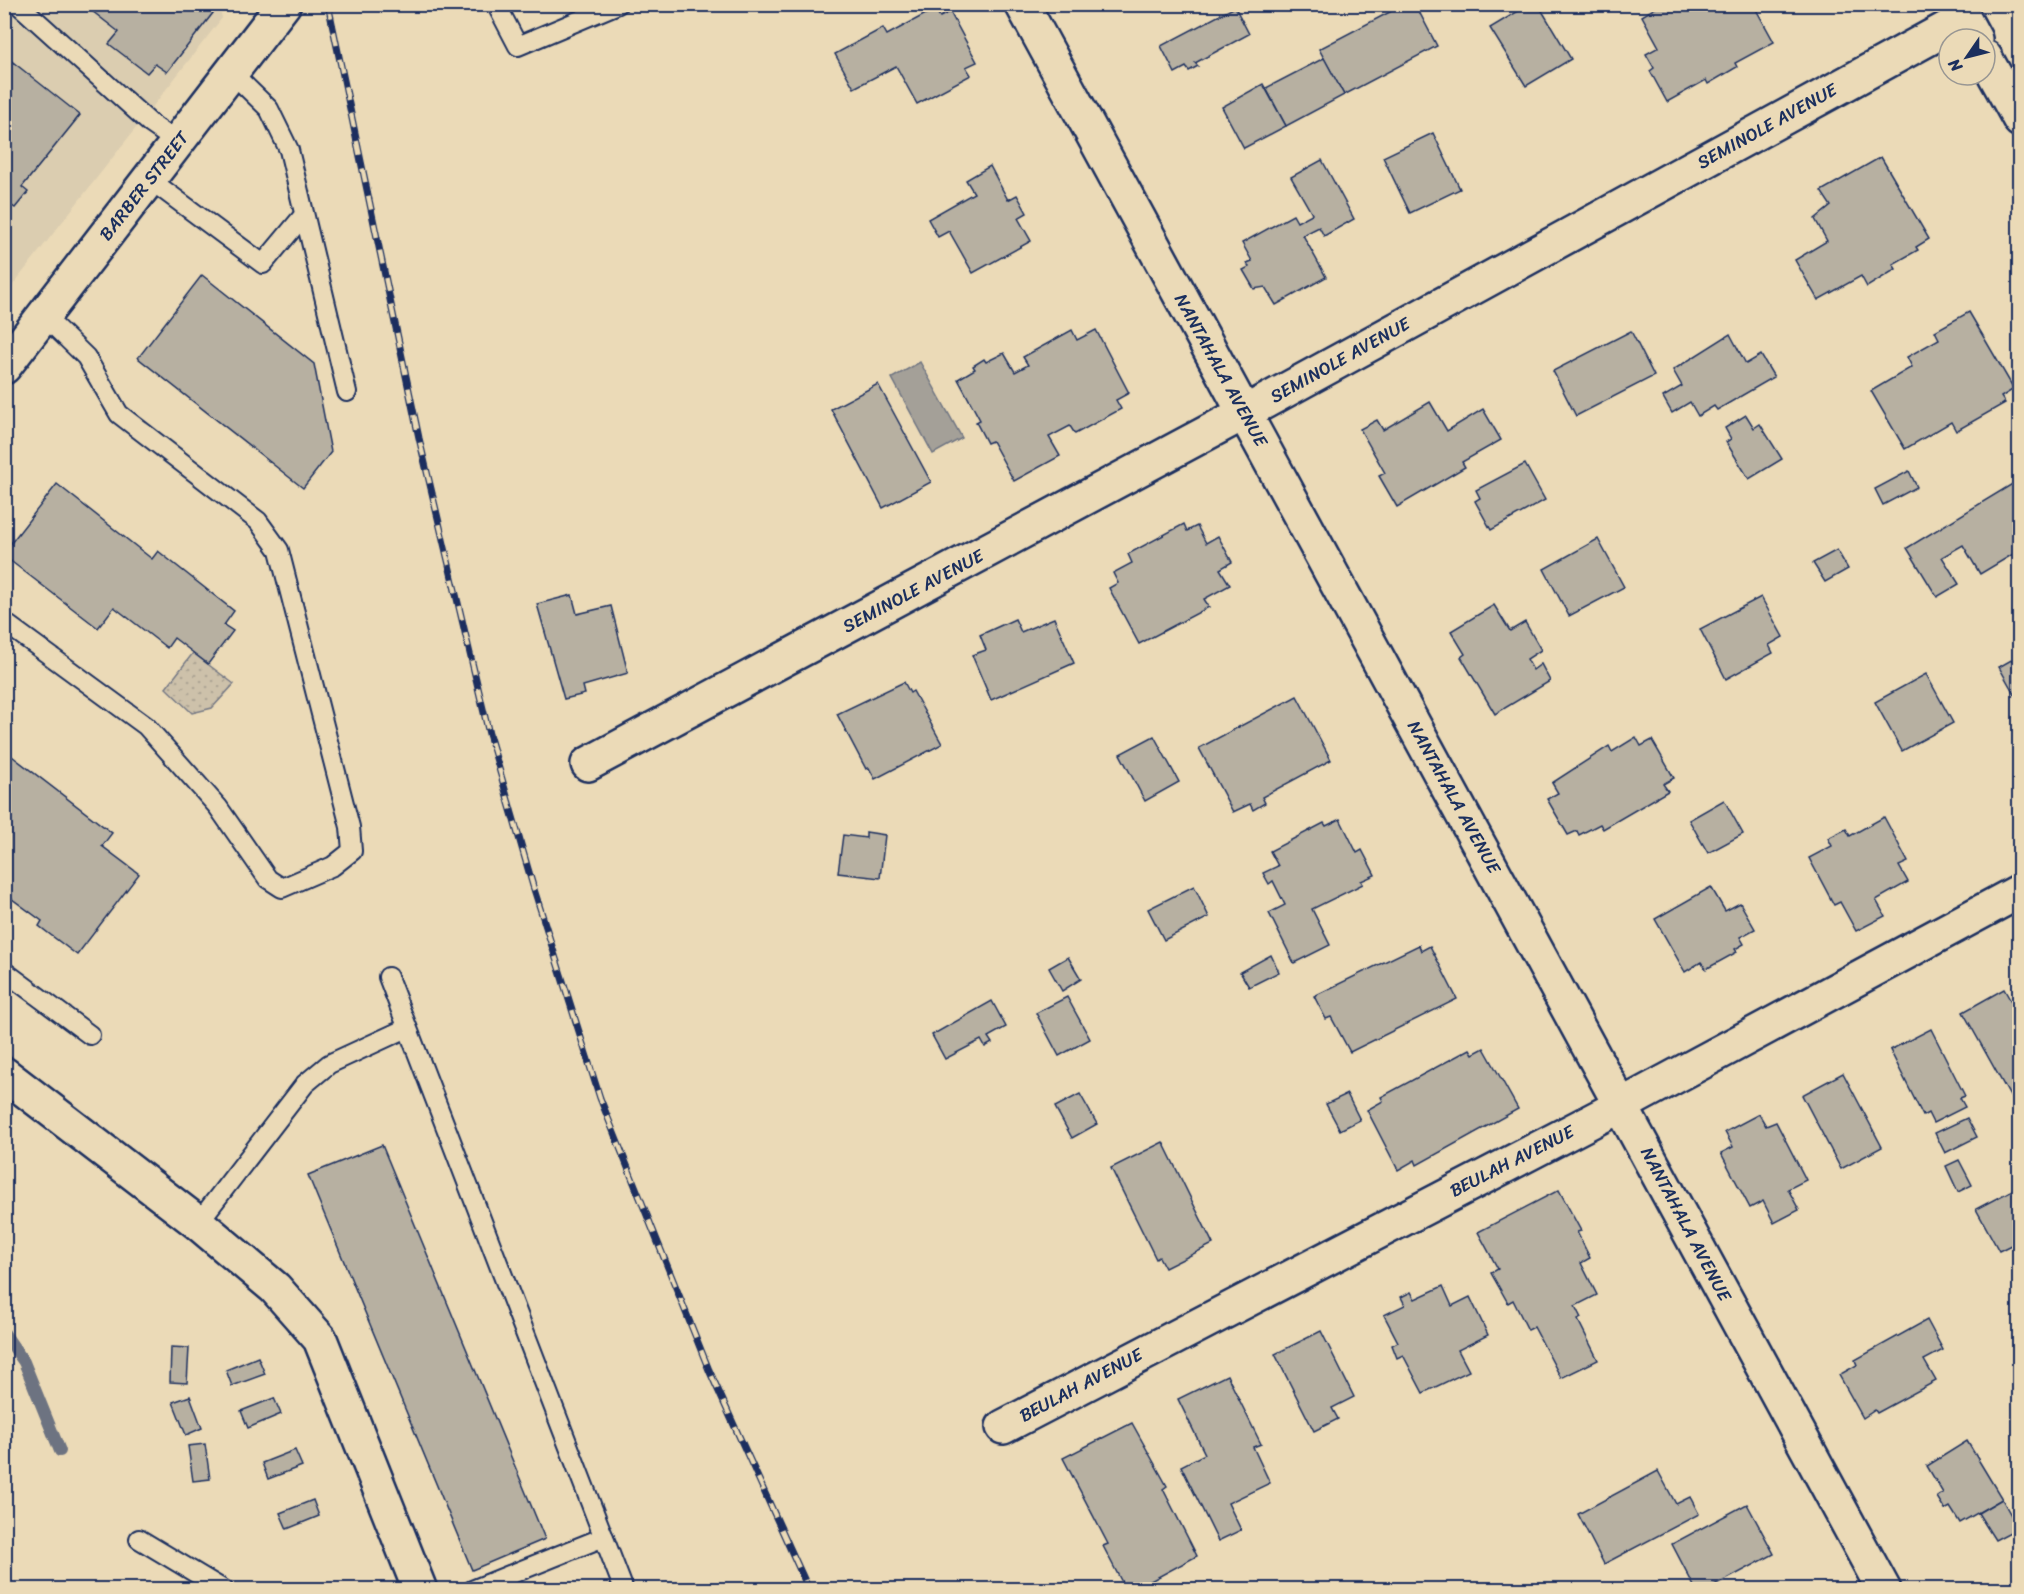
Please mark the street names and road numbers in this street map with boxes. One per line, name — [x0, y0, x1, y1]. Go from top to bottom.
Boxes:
street label: SEMINOLE AVENUE — [1691, 74, 1844, 178]
street label: BARBER STREET — [91, 123, 198, 248]
street label: NANTAHALA AVENUE — [1165, 287, 1277, 454]
street label: SEMINOLE AVENUE — [1264, 308, 1417, 412]
street label: SEMINOLE AVENUE — [836, 540, 990, 642]
street label: NANTAHALA AVENUE — [1398, 714, 1510, 881]
street label: BEULAH AVENUE — [1444, 1115, 1581, 1206]
street label: NANTAHALA AVENUE — [1632, 1141, 1741, 1308]
street label: BEULAH AVENUE — [1013, 1338, 1150, 1431]

